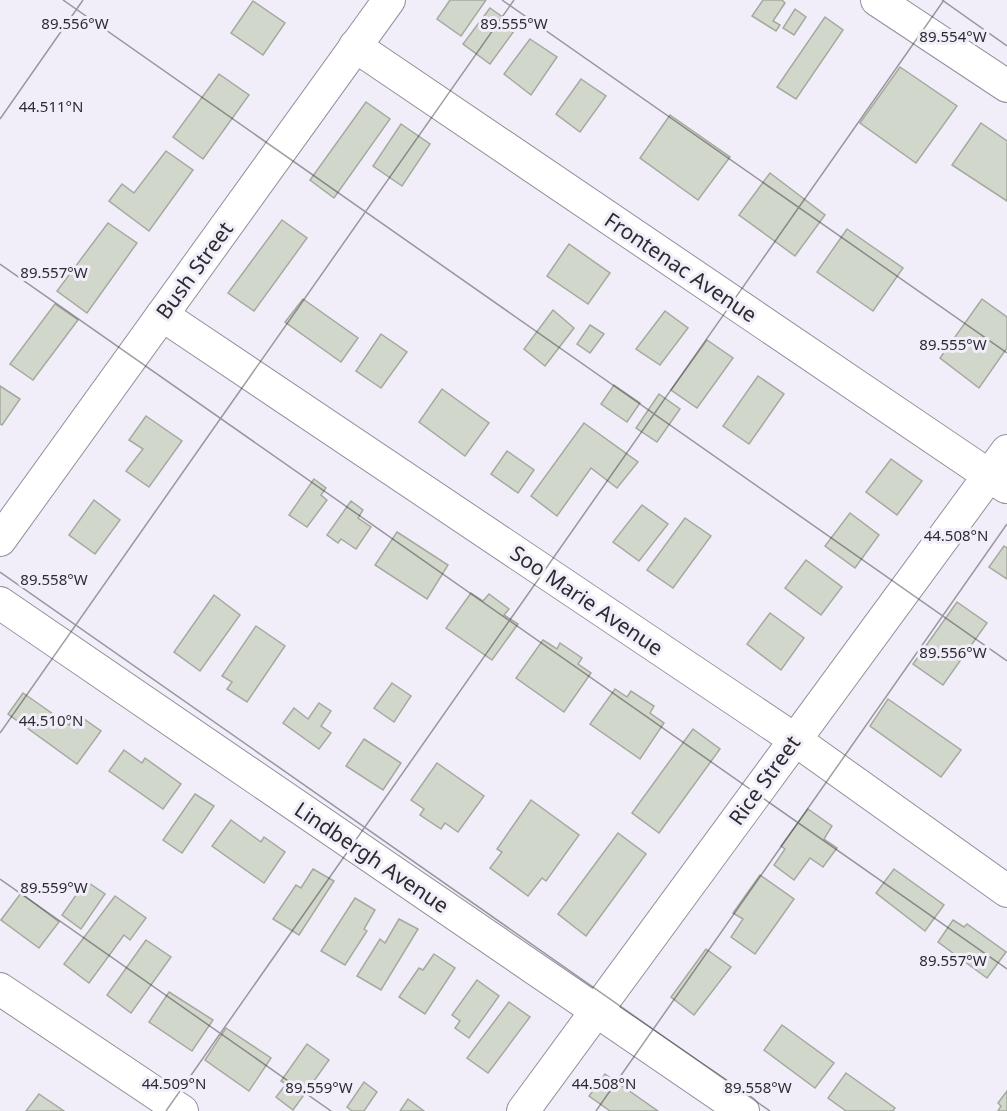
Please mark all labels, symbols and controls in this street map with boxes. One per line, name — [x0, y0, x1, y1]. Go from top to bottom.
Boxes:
text: 89.556°W — [41, 13, 109, 33]
text: 89.555°W — [480, 13, 548, 33]
text: 89.554°W — [919, 26, 987, 46]
text: 44.511°N — [19, 96, 83, 116]
street label: Frontenac Avenue — [599, 206, 763, 328]
street label: Bush Street — [149, 215, 239, 324]
text: 89.557°W — [20, 262, 88, 282]
text: 89.555°W — [919, 334, 987, 354]
text: 44.508°N — [924, 525, 988, 545]
street label: Soo Marie Avenue — [505, 539, 669, 661]
text: 89.558°W — [20, 569, 88, 589]
text: 89.556°W — [919, 642, 987, 662]
text: 44.510°N — [19, 710, 83, 730]
street label: Rice Street — [722, 729, 806, 831]
street label: Lindbergh Avenue — [289, 795, 455, 919]
text: 89.559°W — [20, 877, 88, 897]
text: 89.557°W — [919, 950, 987, 970]
text: 44.509°N — [142, 1073, 206, 1093]
text: 44.508°N — [572, 1073, 636, 1093]
text: 89.559°W — [285, 1077, 353, 1097]
text: 89.558°W — [724, 1077, 792, 1097]

